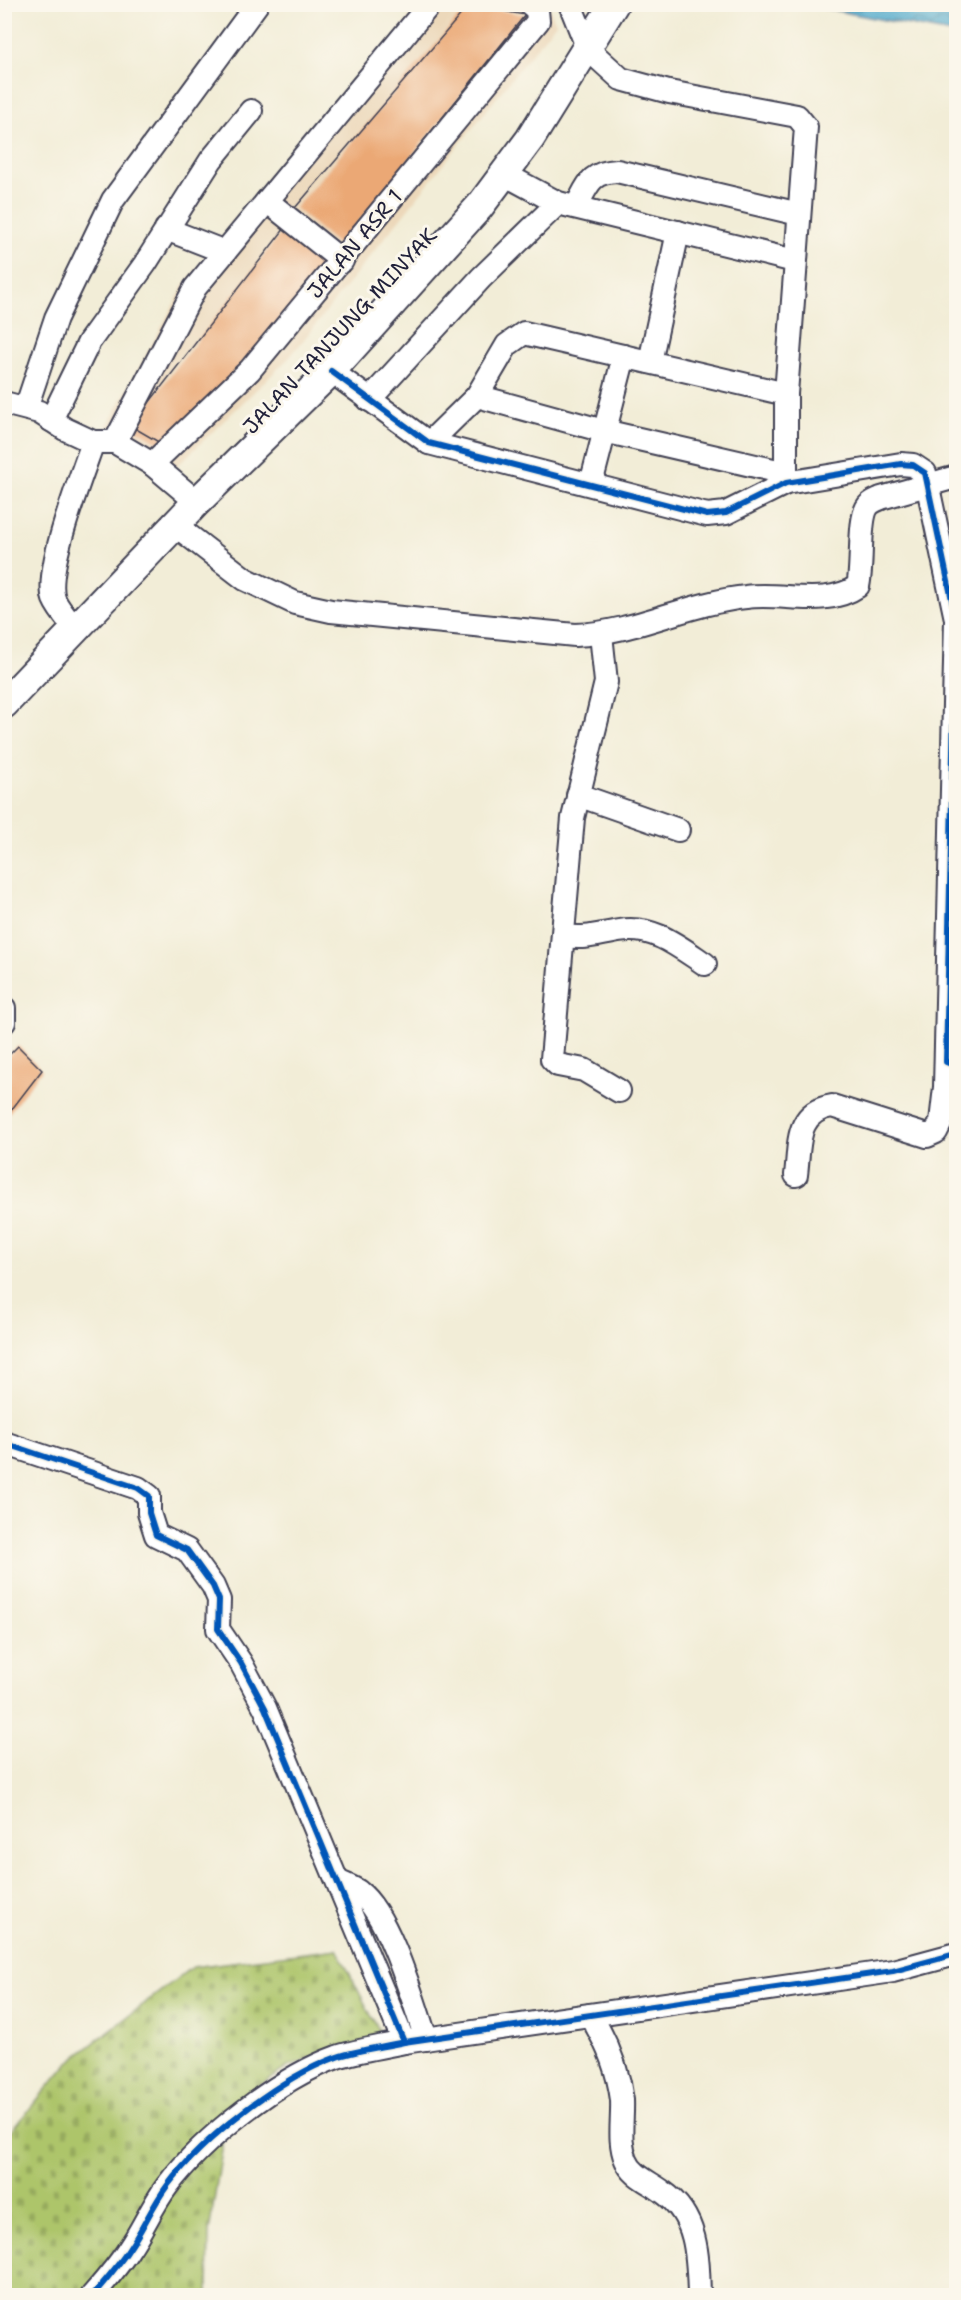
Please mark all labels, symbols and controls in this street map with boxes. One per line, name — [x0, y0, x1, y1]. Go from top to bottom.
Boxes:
street label: JALAN ASR 1 — [301, 184, 409, 304]
street label: JALAN TANJUNG MINYAK — [237, 222, 443, 440]

